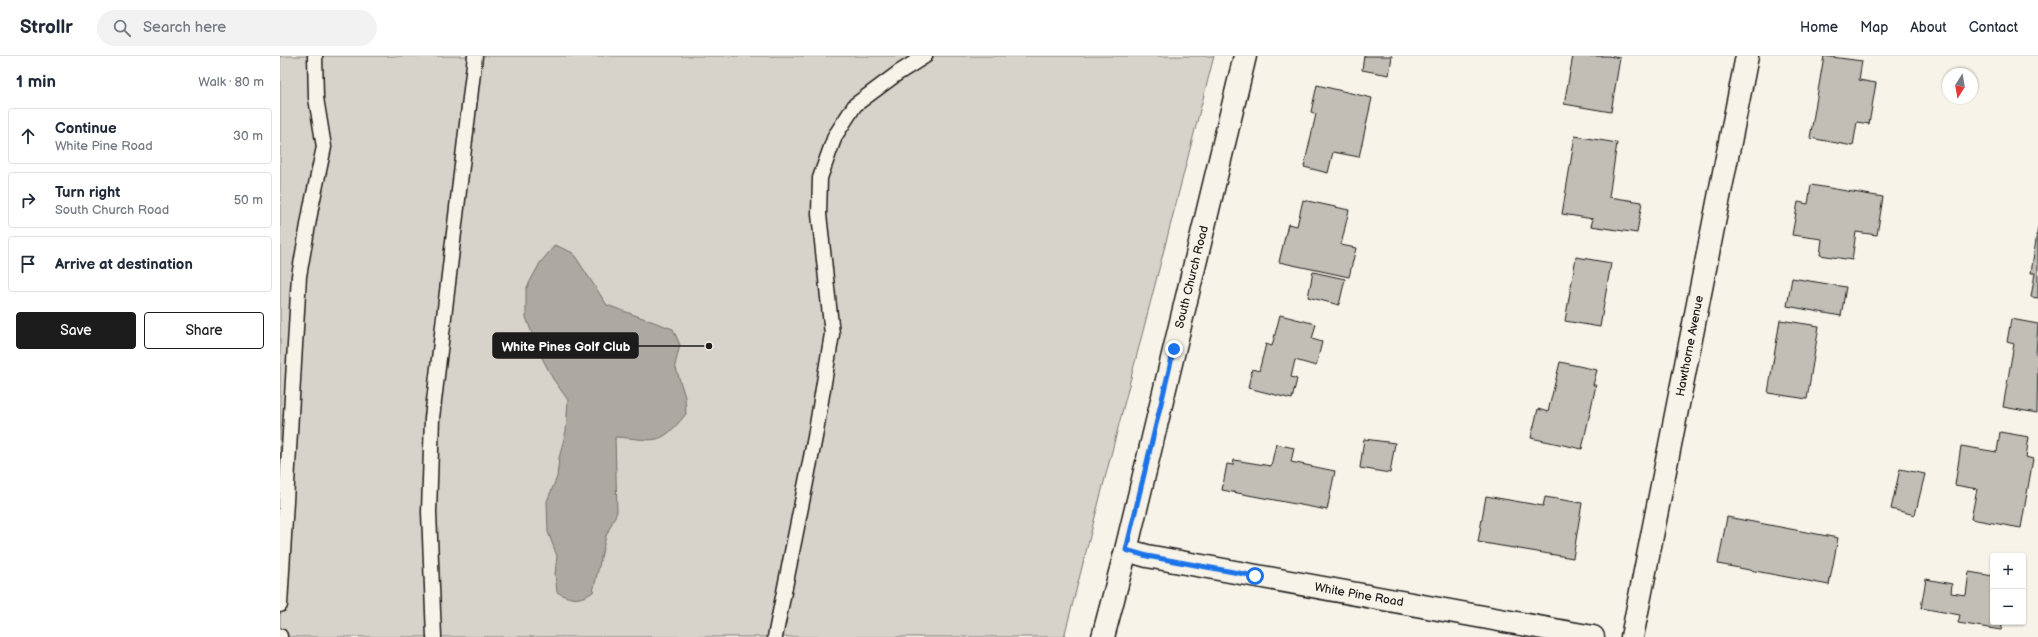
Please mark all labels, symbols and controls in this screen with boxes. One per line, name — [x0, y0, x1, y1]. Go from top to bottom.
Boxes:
search box — [97, 10, 377, 46]
text: Strollr — [20, 16, 73, 39]
icon: search — [111, 17, 133, 39]
text: Search here — [143, 18, 226, 37]
text: Home — [1800, 19, 1838, 36]
text: Map — [1860, 19, 1888, 36]
text: About — [1910, 19, 1947, 36]
text: Contact — [1969, 19, 2018, 36]
north arrow — [1942, 68, 1978, 104]
text: 1 min — [16, 72, 56, 92]
text: Walk · 80 m — [198, 74, 264, 90]
text: Continue — [55, 119, 117, 138]
icon: ahead — [17, 125, 39, 147]
text: 30 m — [233, 128, 263, 144]
text: White Pine Road — [55, 138, 153, 154]
text: Turn right — [55, 183, 120, 202]
icon: right — [17, 189, 39, 211]
text: 50 m — [234, 192, 263, 208]
text: South Church Road — [55, 202, 169, 218]
street label: South Church Road — [1172, 224, 1212, 330]
icon: arrive — [17, 253, 39, 275]
text: Arrive at destination — [55, 255, 193, 274]
street label: Hawthorne Avenue — [1673, 294, 1707, 398]
button: Save — [16, 312, 136, 349]
button: Share — [144, 312, 264, 349]
callout: White Pines Golf Club — [493, 333, 638, 358]
text: White Pines Golf Club — [502, 339, 631, 355]
route end — [1165, 340, 1183, 358]
map controls — [1990, 553, 2026, 625]
button: + — [1990, 553, 2026, 589]
route start — [1246, 567, 1264, 585]
street label: White Pine Road — [1313, 580, 1405, 610]
button: − — [1990, 589, 2026, 625]

